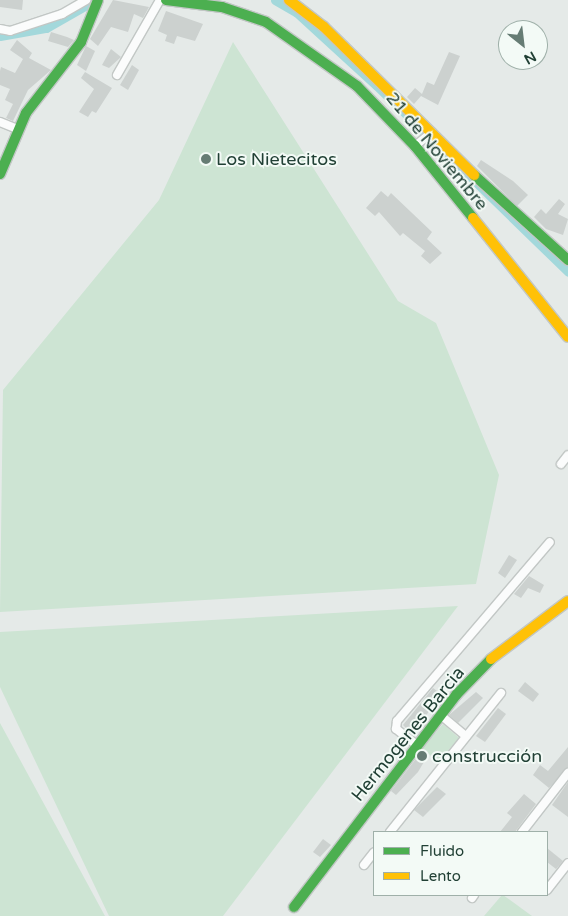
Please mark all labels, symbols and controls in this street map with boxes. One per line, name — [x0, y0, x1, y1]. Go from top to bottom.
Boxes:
north arrow — [498, 20, 548, 70]
text: N — [521, 48, 539, 68]
street label: 21 de Noviembre — [381, 88, 493, 214]
place label: Los Nietecitos — [216, 148, 337, 170]
marker: Los Nietecitos — [200, 153, 212, 165]
street label: Hermogenes Barcia — [347, 662, 469, 806]
place label: construcción — [432, 745, 542, 767]
marker: construcción — [416, 750, 428, 762]
legend — [373, 831, 548, 896]
text: Fluido — [420, 842, 464, 860]
text: Lento — [420, 867, 461, 885]

